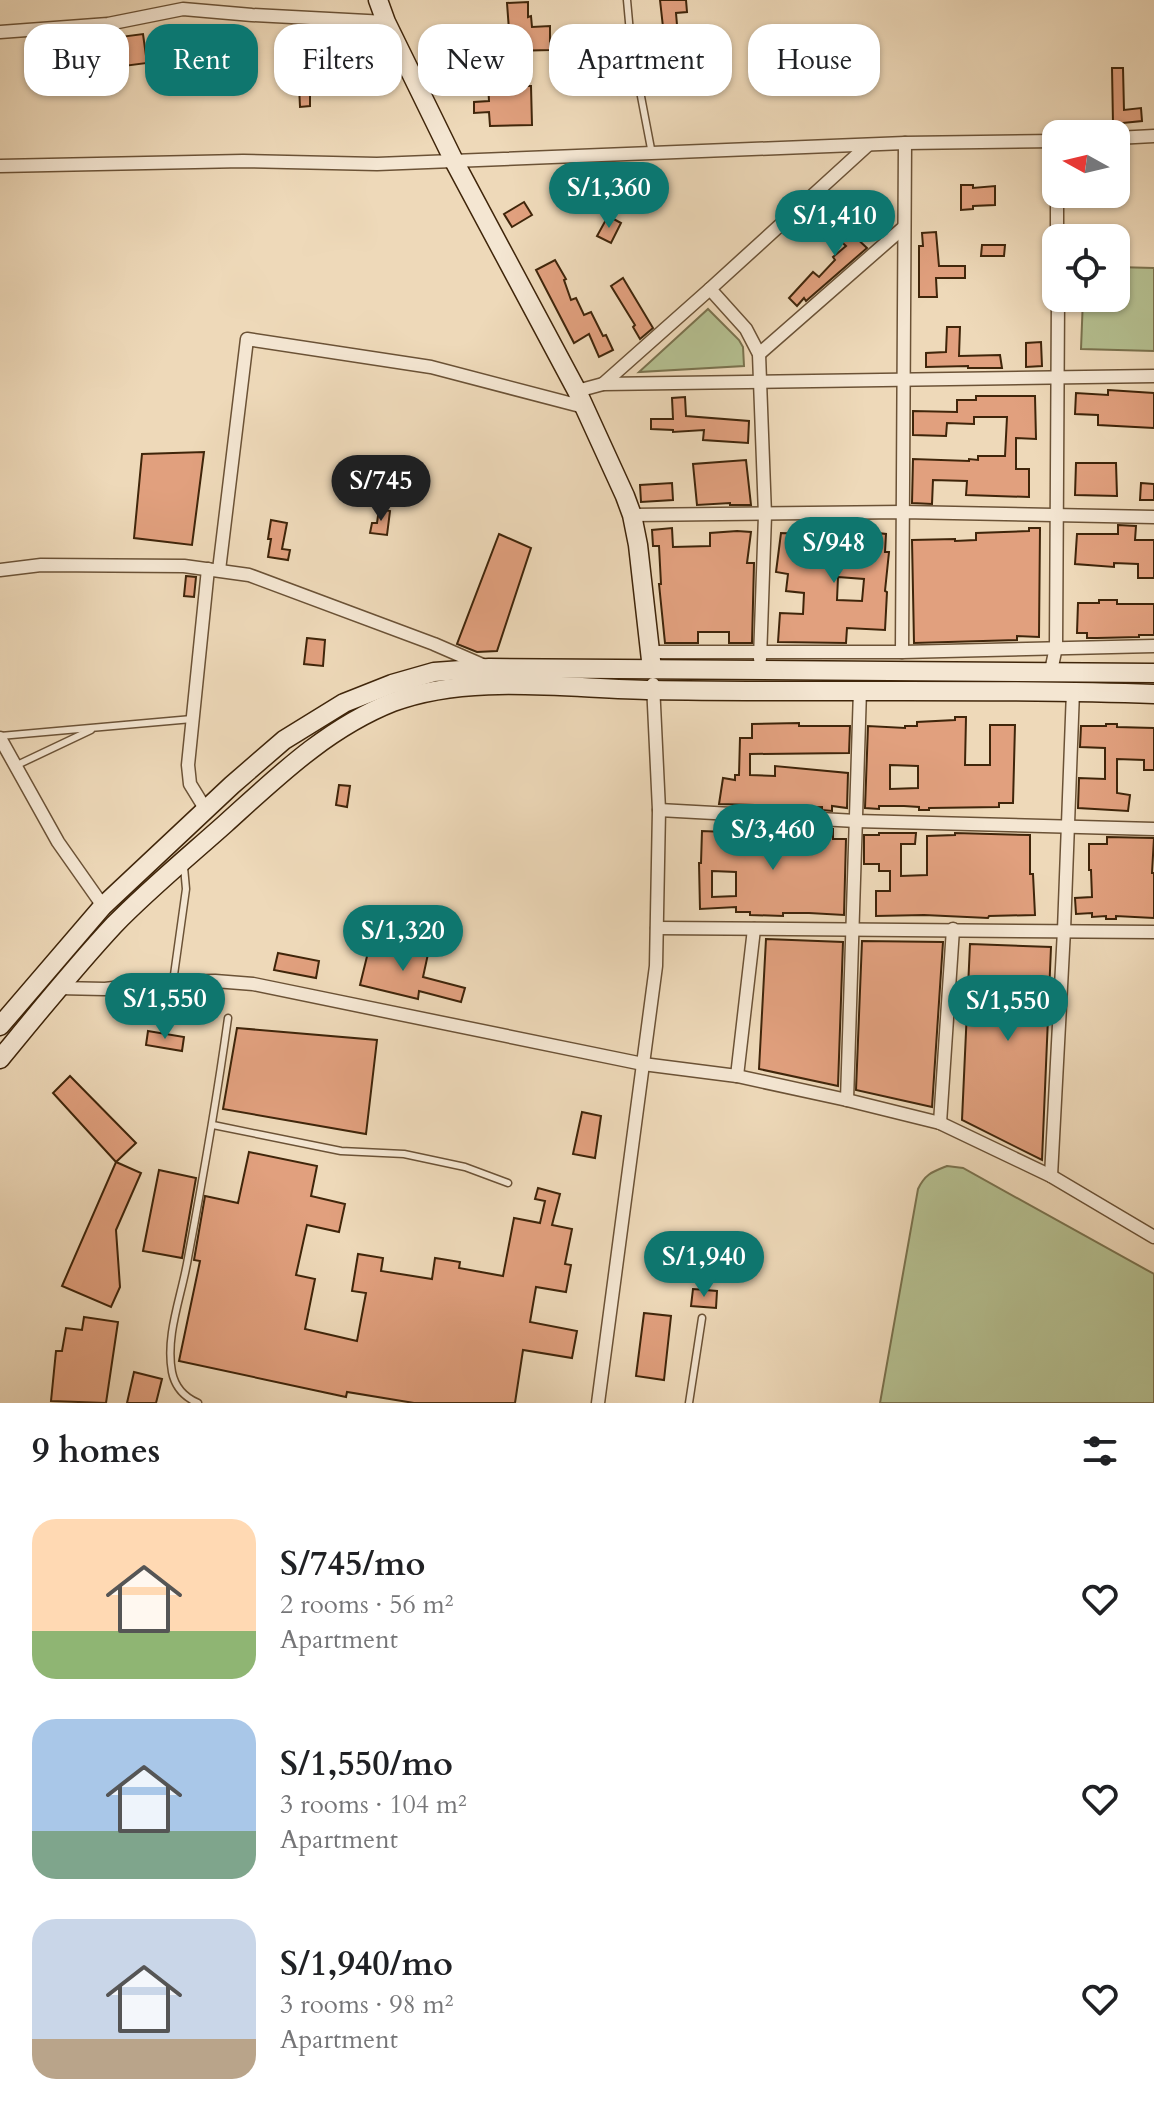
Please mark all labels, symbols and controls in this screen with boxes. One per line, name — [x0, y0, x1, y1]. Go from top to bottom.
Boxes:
chip: Buy — [24, 24, 129, 96]
chip: Rent — [145, 24, 258, 96]
chip: Filters — [274, 24, 402, 96]
chip: New — [418, 24, 533, 96]
chip: Apartment — [549, 24, 732, 96]
chip: House — [748, 24, 880, 96]
north arrow — [1042, 120, 1130, 208]
map controls — [1042, 120, 1130, 312]
pin: S/1,360 — [535, 162, 683, 230]
text: S/1,360 — [567, 170, 651, 205]
pin: S/1,410 — [761, 190, 909, 258]
text: S/1,410 — [793, 198, 877, 233]
button: locate — [1042, 224, 1130, 312]
pin: S/745 — [325, 455, 437, 523]
text: S/745 — [350, 463, 412, 498]
pin: S/948 — [778, 517, 890, 585]
text: S/948 — [803, 525, 865, 560]
pin: S/3,460 — [699, 804, 847, 872]
text: S/3,460 — [731, 812, 815, 847]
pin: S/1,320 — [329, 905, 477, 973]
text: S/1,320 — [361, 913, 445, 948]
pin: S/1,550 — [91, 973, 239, 1041]
pin: S/1,550 — [934, 975, 1082, 1043]
text: S/1,550 — [123, 981, 207, 1016]
text: S/1,550 — [966, 983, 1050, 1018]
pin: S/1,940 — [630, 1231, 778, 1299]
text: S/1,940 — [662, 1239, 746, 1274]
text: 9 homes — [32, 1428, 160, 1474]
icon: filters — [1078, 1429, 1122, 1473]
text: S/745/mo — [280, 1541, 425, 1587]
icon: home — [96, 1551, 192, 1647]
icon: heart — [1078, 1577, 1122, 1621]
text: 2 rooms · 56 m² — [280, 1587, 453, 1622]
text: Apartment — [280, 1622, 398, 1657]
text: S/1,550/mo — [280, 1741, 453, 1787]
icon: home — [96, 1751, 192, 1847]
icon: heart — [1078, 1777, 1122, 1821]
text: 3 rooms · 104 m² — [280, 1787, 467, 1822]
text: Apartment — [280, 1822, 398, 1857]
text: S/1,940/mo — [280, 1941, 453, 1987]
icon: home — [96, 1951, 192, 2047]
icon: heart — [1078, 1977, 1122, 2021]
text: 3 rooms · 98 m² — [280, 1987, 453, 2022]
text: Apartment — [280, 2022, 398, 2057]

